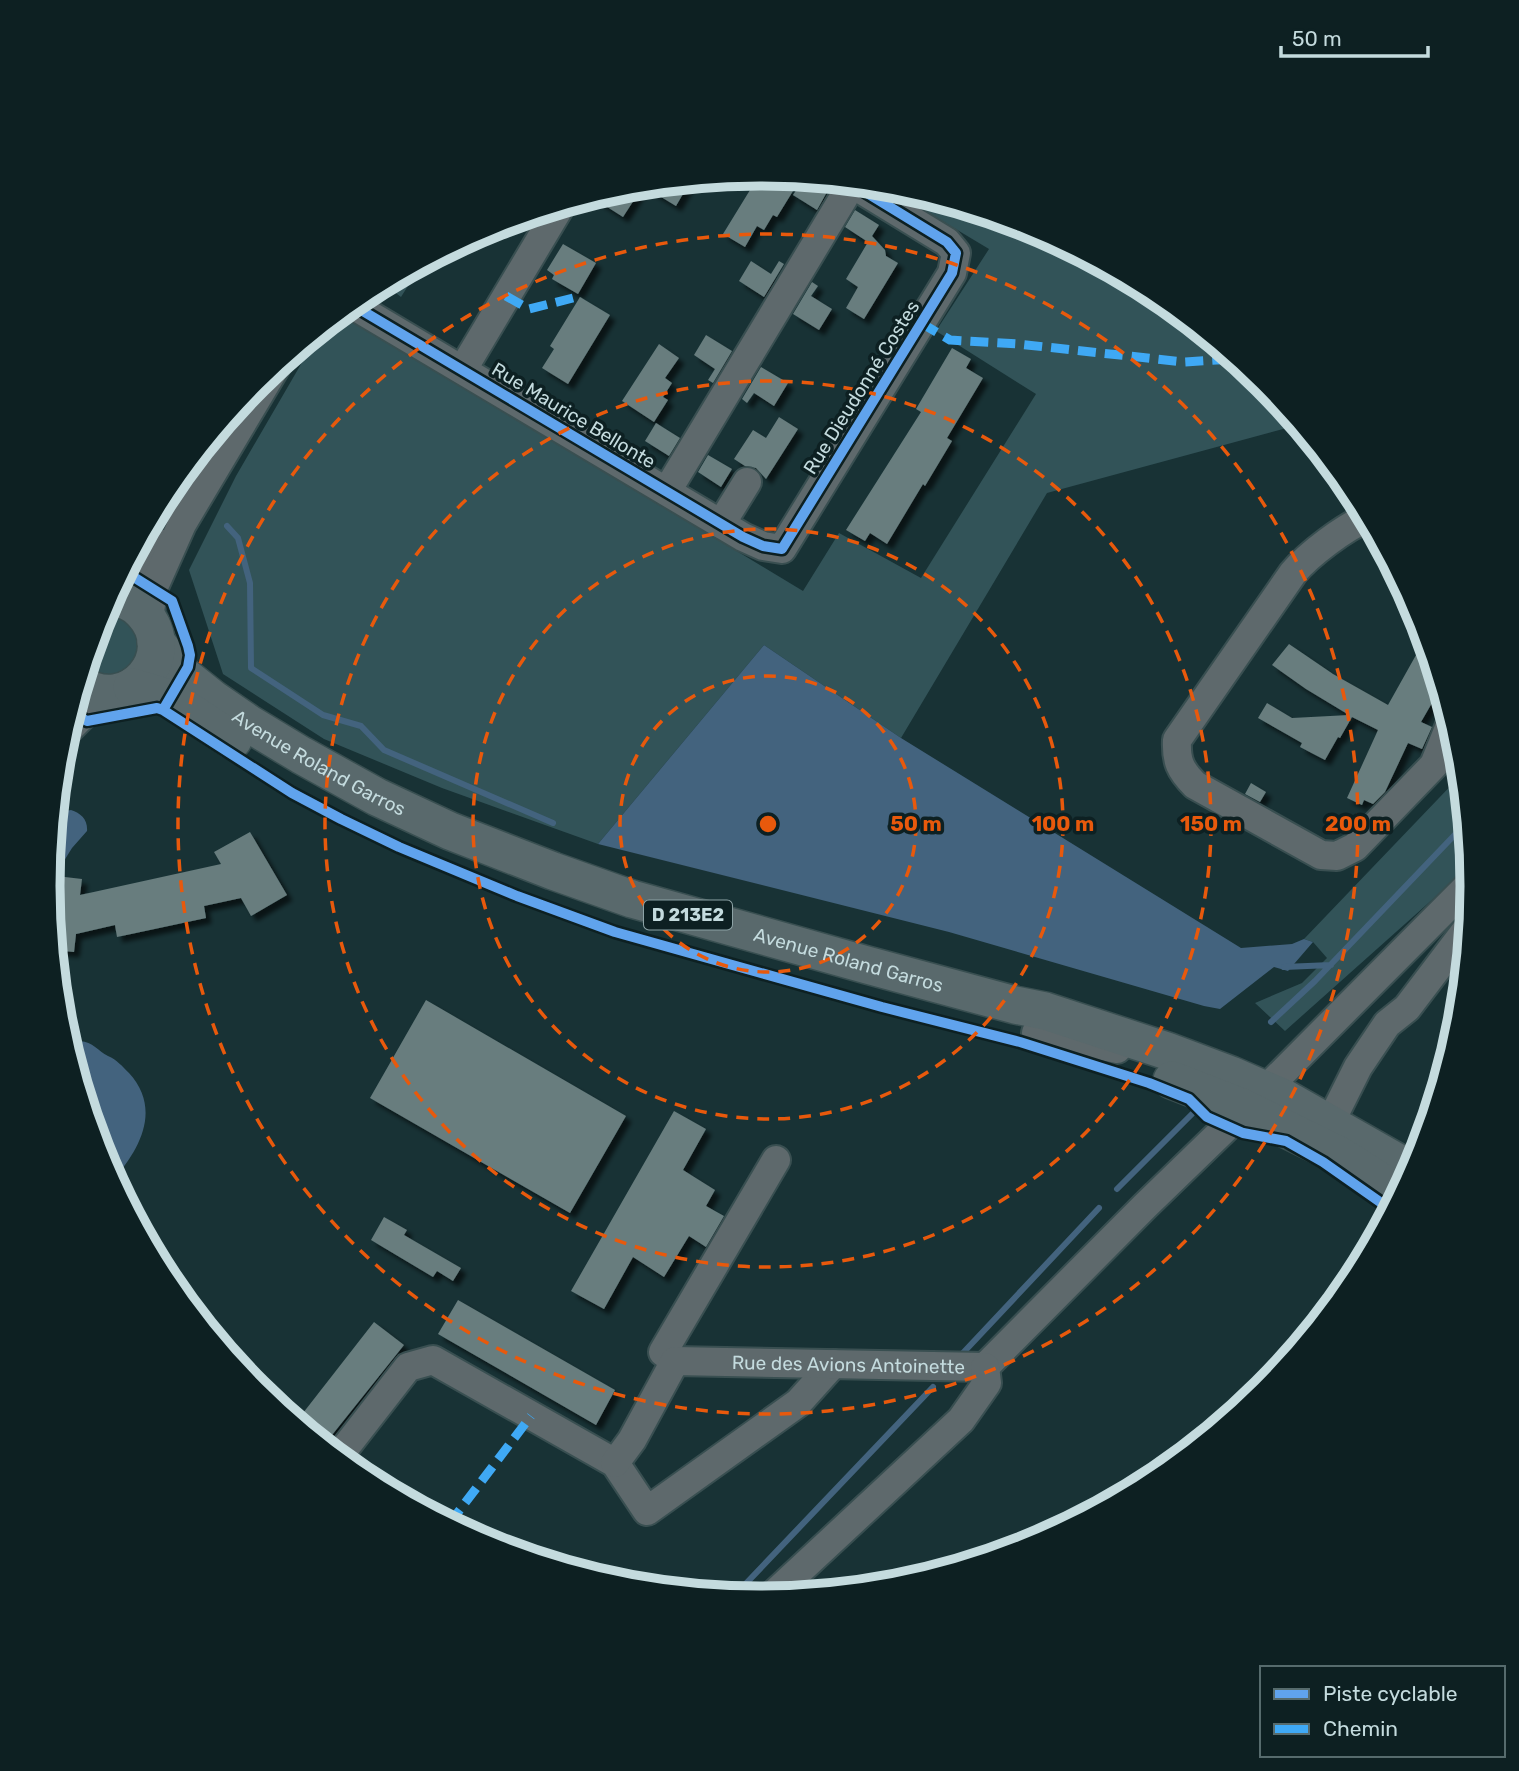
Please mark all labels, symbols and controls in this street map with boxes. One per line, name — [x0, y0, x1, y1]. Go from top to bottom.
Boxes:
scale bar — [1281, 14, 1428, 58]
text: 50 m — [1292, 26, 1342, 51]
street label: Rue Dieudonné Costes — [799, 296, 924, 478]
street label: Rue Maurice Bellonte — [488, 357, 660, 473]
street label: Avenue Roland Garros — [228, 705, 409, 821]
text: 50 m — [890, 811, 942, 836]
text: 100 m — [1032, 811, 1094, 836]
text: 150 m — [1180, 811, 1242, 836]
text: 200 m — [1325, 811, 1391, 836]
centre of rings — [756, 812, 780, 836]
road number: D 213E2 — [644, 900, 732, 930]
street label: Avenue Roland Garros — [751, 923, 946, 997]
street label: Rue des Avions Antoinette — [732, 1351, 965, 1379]
legend — [1260, 1666, 1505, 1757]
text: Piste cyclable — [1323, 1681, 1458, 1706]
text: Chemin — [1323, 1716, 1398, 1741]

